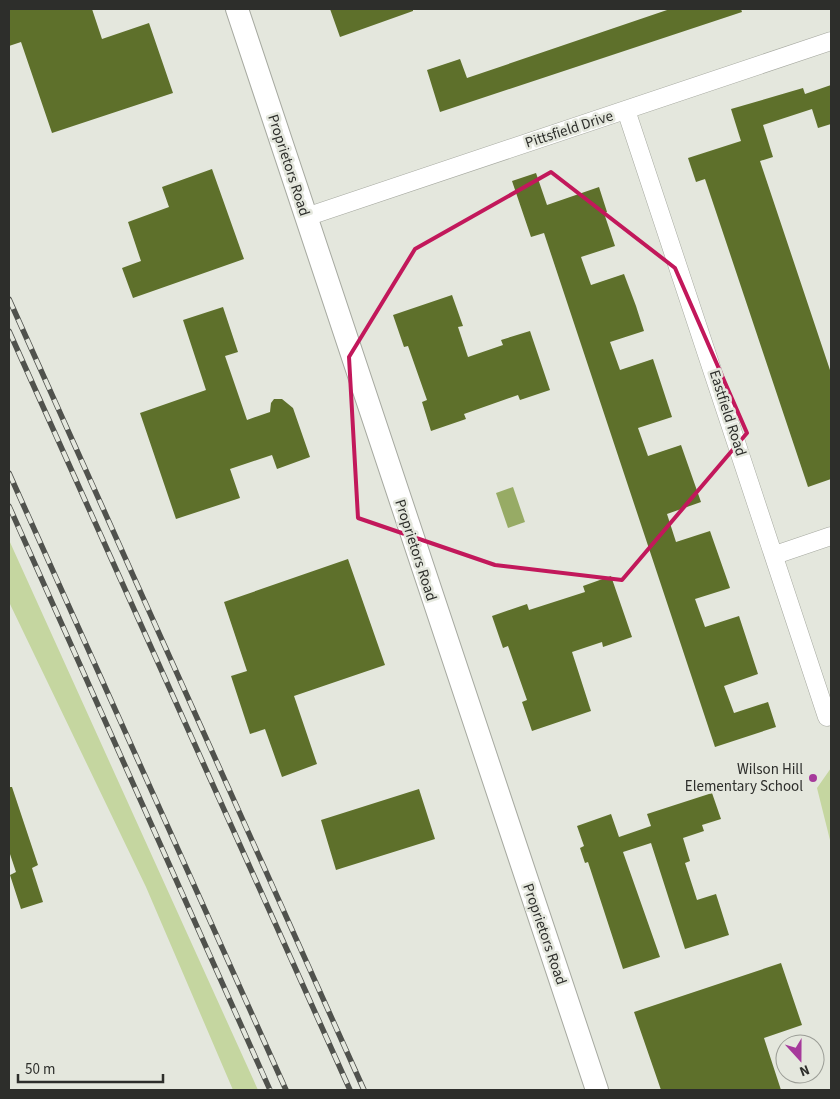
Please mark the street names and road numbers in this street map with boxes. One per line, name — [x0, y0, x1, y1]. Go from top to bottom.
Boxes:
street label: Pittsfield Drive — [522, 105, 616, 154]
street label: Proprietors Road — [262, 112, 315, 219]
street label: Eastfield Road — [704, 367, 751, 459]
street label: Proprietors Road — [389, 497, 442, 604]
street label: Proprietors Road — [517, 881, 572, 988]

